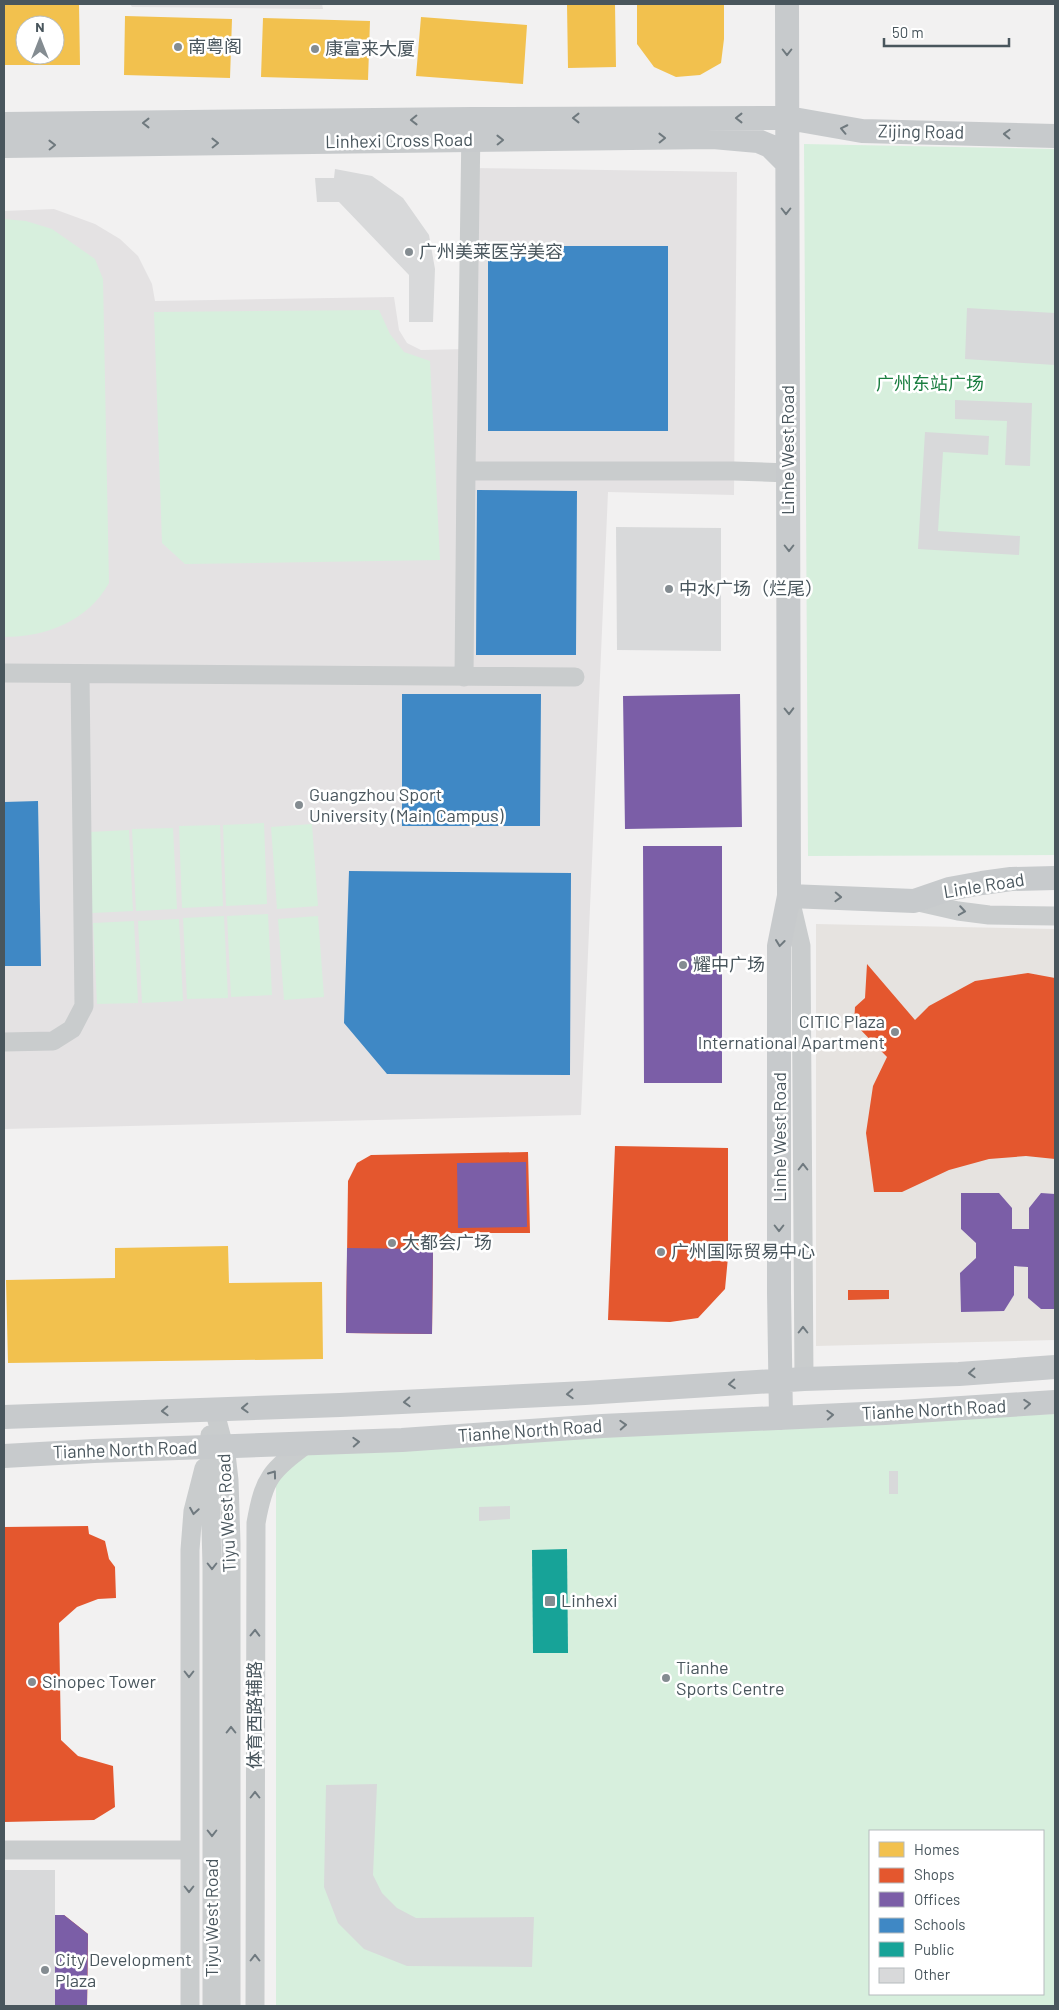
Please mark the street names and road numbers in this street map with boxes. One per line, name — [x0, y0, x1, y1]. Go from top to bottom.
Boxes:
street label: Zijing Road — [878, 119, 964, 143]
street label: Linhexi Cross Road — [325, 128, 473, 152]
street label: Linhe West Road — [776, 385, 798, 515]
street label: Linle Road — [942, 868, 1026, 902]
street label: Linhe West Road — [768, 1072, 790, 1202]
street label: Tianhe North Road — [861, 1394, 1007, 1424]
street label: Tianhe North Road — [457, 1414, 603, 1446]
street label: Tianhe North Road — [52, 1435, 198, 1463]
street label: Tiyu West Road — [212, 1453, 240, 1573]
street label: 体育西路辅路 — [243, 1661, 265, 1769]
street label: Tiyu West Road — [200, 1858, 222, 1978]

